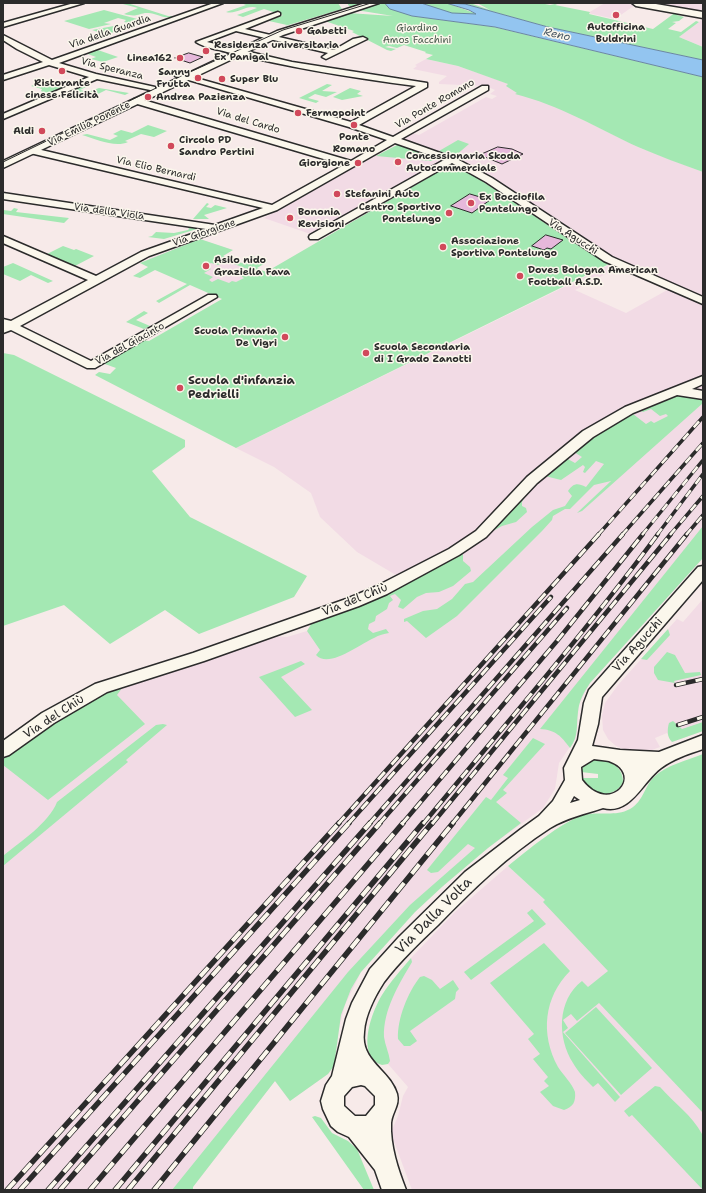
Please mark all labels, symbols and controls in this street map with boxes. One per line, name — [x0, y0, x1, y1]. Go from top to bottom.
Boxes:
marker: Autofficina Buldrini — [611, 10, 621, 20]
street label: Via della Guardia — [68, 12, 152, 52]
place label: Autofficina Buldrini — [587, 21, 645, 44]
park label: Giardino Amos Facchini — [383, 22, 451, 46]
place label: Gabetti — [307, 25, 347, 37]
marker: Gabetti — [294, 26, 304, 36]
water label: Reno — [542, 26, 572, 44]
place label: Residenza universitaria Ex Panigal — [214, 39, 339, 62]
marker: Residenza universitaria Ex Panigal — [201, 46, 211, 56]
place label: Linea162 — [127, 52, 172, 64]
marker: Linea162 — [175, 53, 185, 63]
street label: Via Speranza — [80, 55, 144, 83]
marker: Ristorante cinese Felicità — [57, 66, 67, 76]
place label: Sanny Frutta — [156, 66, 190, 90]
marker: Sanny Frutta — [193, 73, 203, 83]
place label: Super Blu — [230, 73, 278, 85]
marker: Super Blu — [217, 74, 227, 84]
street label: Via Ponte Romano — [393, 76, 477, 132]
place label: Ristorante cinese Felicità — [25, 77, 99, 100]
place label: Andrea Pazienza — [156, 91, 245, 103]
marker: Andrea Pazienza — [143, 92, 153, 102]
street label: Via Emilia Ponente — [46, 99, 132, 149]
street label: Via del Cardo — [215, 106, 281, 136]
place label: Fermopoint — [306, 107, 365, 119]
marker: Fermopoint — [293, 108, 303, 118]
marker: Ponte Romano — [349, 120, 359, 130]
place label: Aldi — [13, 125, 34, 137]
marker: Aldi — [37, 126, 47, 136]
place label: Ponte Romano — [333, 131, 375, 154]
place label: Circolo PD Sandro Pertini — [179, 134, 254, 158]
marker: Circolo PD Sandro Pertini — [166, 141, 176, 151]
place label: Concessionaria Skoda Autocommerciale — [406, 150, 520, 174]
street label: Via Elio Bernardi — [115, 154, 197, 184]
place label: Giorgione — [299, 157, 350, 169]
marker: Concessionaria Skoda Autocommerciale — [393, 157, 403, 167]
marker: Giorgione — [353, 158, 363, 168]
place label: Stefanini Auto — [345, 188, 420, 200]
marker: Stefanini Auto — [332, 189, 342, 199]
place label: Ex Bocciofila Pontelungo — [479, 191, 545, 214]
marker: Ex Bocciofila Pontelungo — [466, 198, 476, 208]
street label: Via della Viola — [73, 201, 145, 223]
place label: Centro Sportivo Pontelungo — [359, 201, 441, 224]
place label: Bononia Revisioni — [298, 206, 344, 230]
marker: Centro Sportivo Pontelungo — [444, 208, 454, 218]
marker: Bononia Revisioni — [285, 213, 295, 223]
street label: Via Giorgione — [171, 217, 237, 249]
street label: Via Agucchi — [546, 217, 600, 257]
place label: Associazione Sportiva Pontelungo — [451, 235, 557, 258]
marker: Associazione Sportiva Pontelungo — [438, 242, 448, 252]
place label: Asilo nido Graziella Fava — [214, 254, 290, 278]
marker: Asilo nido Graziella Fava — [201, 261, 211, 271]
place label: Doves Bologna American Football A.S.D. — [528, 264, 658, 288]
marker: Doves Bologna American Football A.S.D. — [515, 271, 525, 281]
street label: Via del Giacinto — [93, 320, 167, 368]
place label: Scuola Primaria De Vigri — [194, 325, 277, 348]
marker: Scuola Primaria De Vigri — [280, 332, 290, 342]
place label: Scuola Secondaria di I Grado Zanotti — [374, 341, 472, 364]
marker: Scuola Secondaria di I Grado Zanotti — [361, 348, 371, 358]
place label: Scuola d'infanzia Pedrielli — [188, 374, 295, 402]
marker: Scuola d'infanzia Pedrielli — [175, 383, 185, 393]
street label: Via del Chiù — [320, 580, 390, 620]
street label: Via Agucchi — [610, 615, 666, 675]
street label: Via del Chiù — [21, 692, 87, 742]
street label: Via Dalla Volta — [392, 874, 476, 958]

